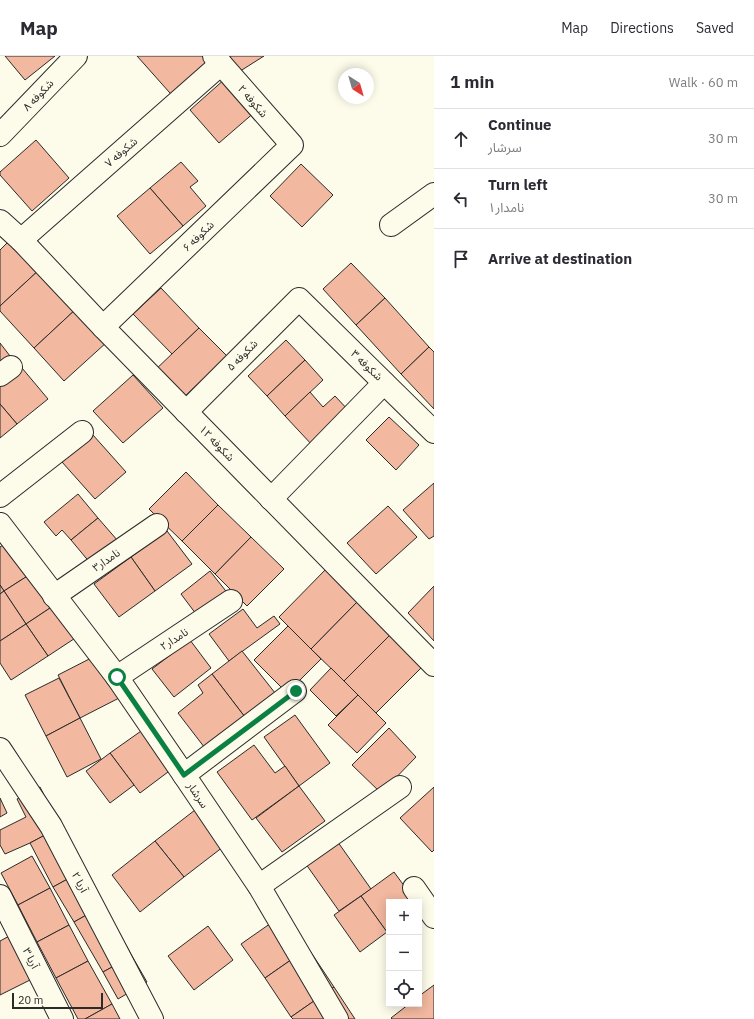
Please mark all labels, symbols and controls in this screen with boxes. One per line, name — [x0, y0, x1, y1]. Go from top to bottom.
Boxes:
text: Map — [20, 16, 58, 40]
text: Map — [561, 19, 588, 37]
text: Directions — [610, 19, 674, 37]
text: Saved — [696, 19, 734, 37]
north arrow — [338, 68, 374, 104]
text: 1 min — [450, 71, 494, 93]
text: Walk · 60 m — [669, 74, 738, 91]
street label: شکوفه ۸ — [20, 76, 57, 114]
street label: شکوفه ۲ — [235, 82, 271, 120]
text: Continue — [488, 115, 552, 134]
icon: ahead — [450, 128, 472, 150]
text: 30 m — [708, 130, 738, 147]
street label: شکوفه ۷ — [102, 134, 140, 170]
text: سرشار — [488, 139, 522, 156]
text: Turn left — [488, 175, 548, 194]
icon: left — [450, 188, 472, 210]
text: 30 m — [708, 190, 738, 207]
text: نامدار۱ — [488, 199, 524, 216]
street label: شکوفه ۶ — [179, 217, 217, 254]
icon: arrive — [450, 248, 472, 270]
text: Arrive at destination — [488, 249, 632, 268]
street label: شکوفه ۵ — [223, 336, 261, 374]
street label: شکوفه ۳ — [348, 347, 386, 384]
street label: شکوفه ۱۲ — [196, 422, 238, 464]
street label: نامدار۳ — [89, 545, 123, 575]
street label: نامدار۲ — [157, 625, 191, 653]
route start — [108, 668, 126, 686]
route end — [287, 682, 305, 700]
street label: سرشار — [184, 778, 212, 811]
street label: آریا ۲ — [69, 869, 92, 896]
map controls — [386, 899, 422, 1007]
button: + — [386, 899, 422, 935]
button: − — [386, 935, 422, 971]
street label: آریا ۳ — [20, 945, 43, 972]
button: locate — [386, 971, 422, 1007]
scale bar — [12, 991, 103, 1010]
text: 20 m — [18, 993, 43, 1007]

